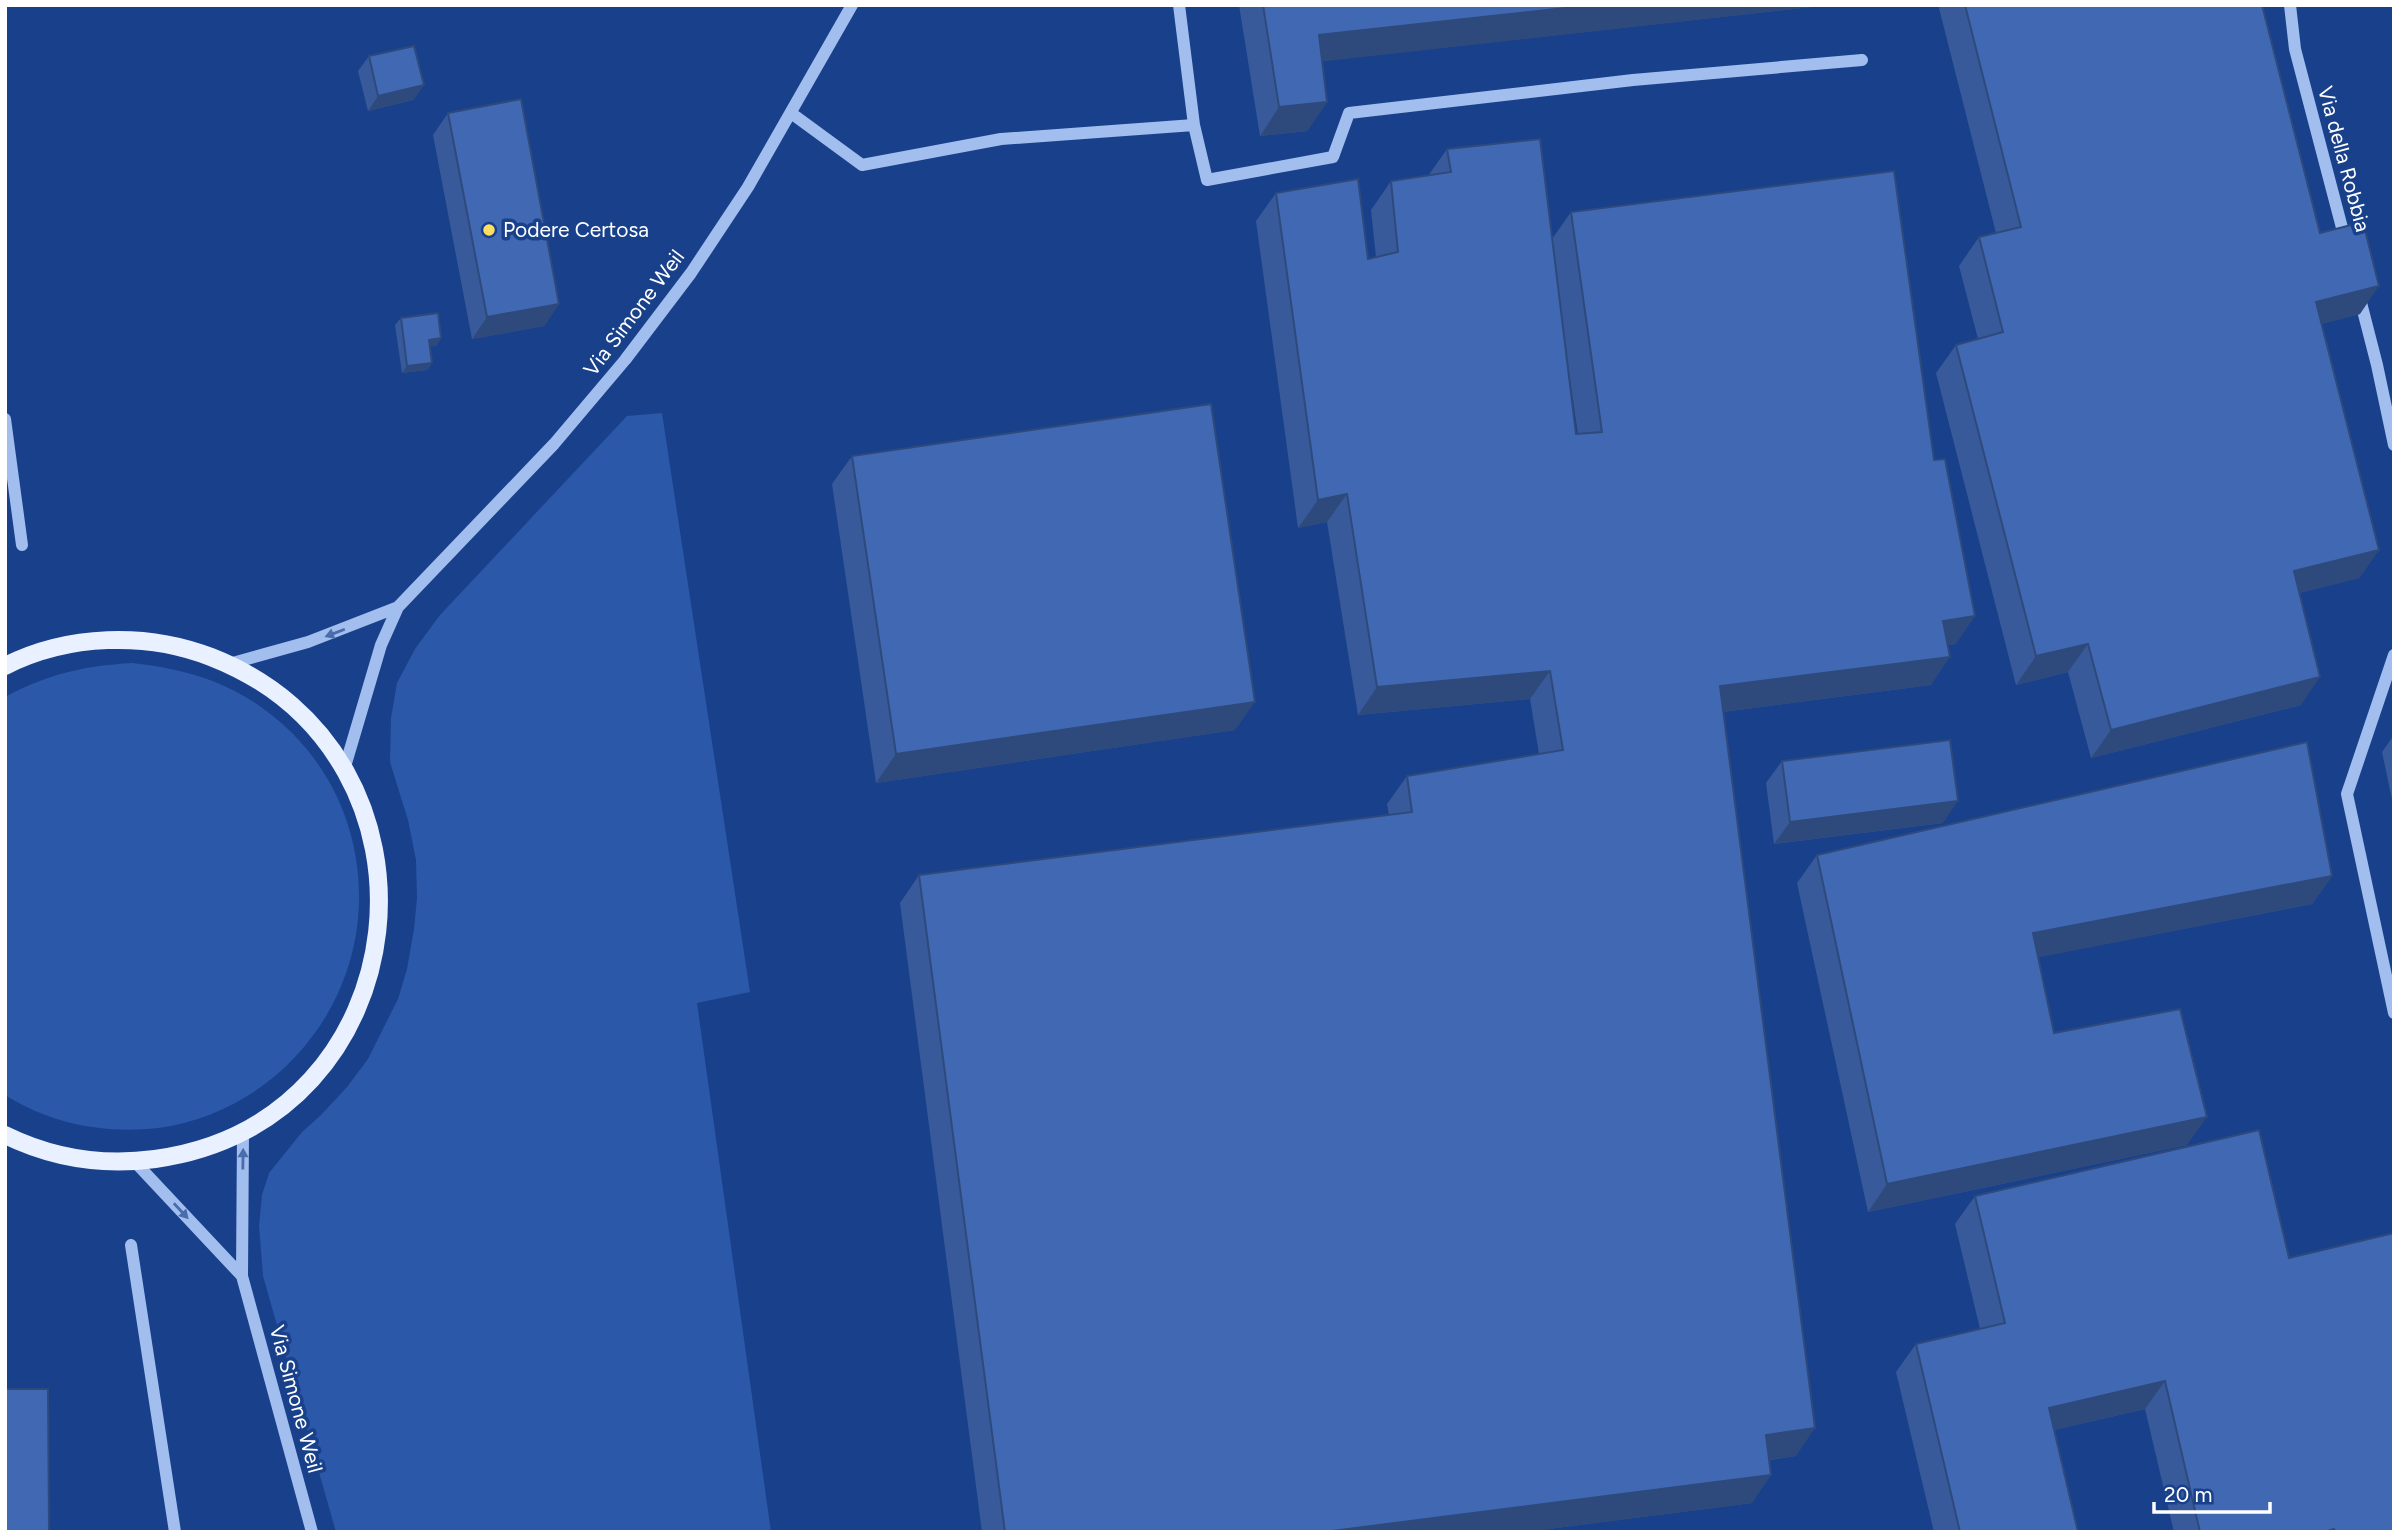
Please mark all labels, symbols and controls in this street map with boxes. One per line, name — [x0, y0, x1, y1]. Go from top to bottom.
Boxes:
street label: Via della Robbia — [2313, 83, 2376, 234]
place label: Podere Certosa — [503, 217, 649, 242]
marker: Podere Certosa — [481, 222, 497, 238]
street label: Via Simone Weil — [578, 245, 689, 381]
one-way arrow — [325, 627, 346, 638]
one-way arrow — [237, 1147, 249, 1169]
one-way arrow — [173, 1202, 189, 1219]
street label: Via Simone Weil — [265, 1322, 328, 1475]
scale bar — [2154, 1470, 2270, 1514]
text: 20 m — [2164, 1482, 2212, 1507]

